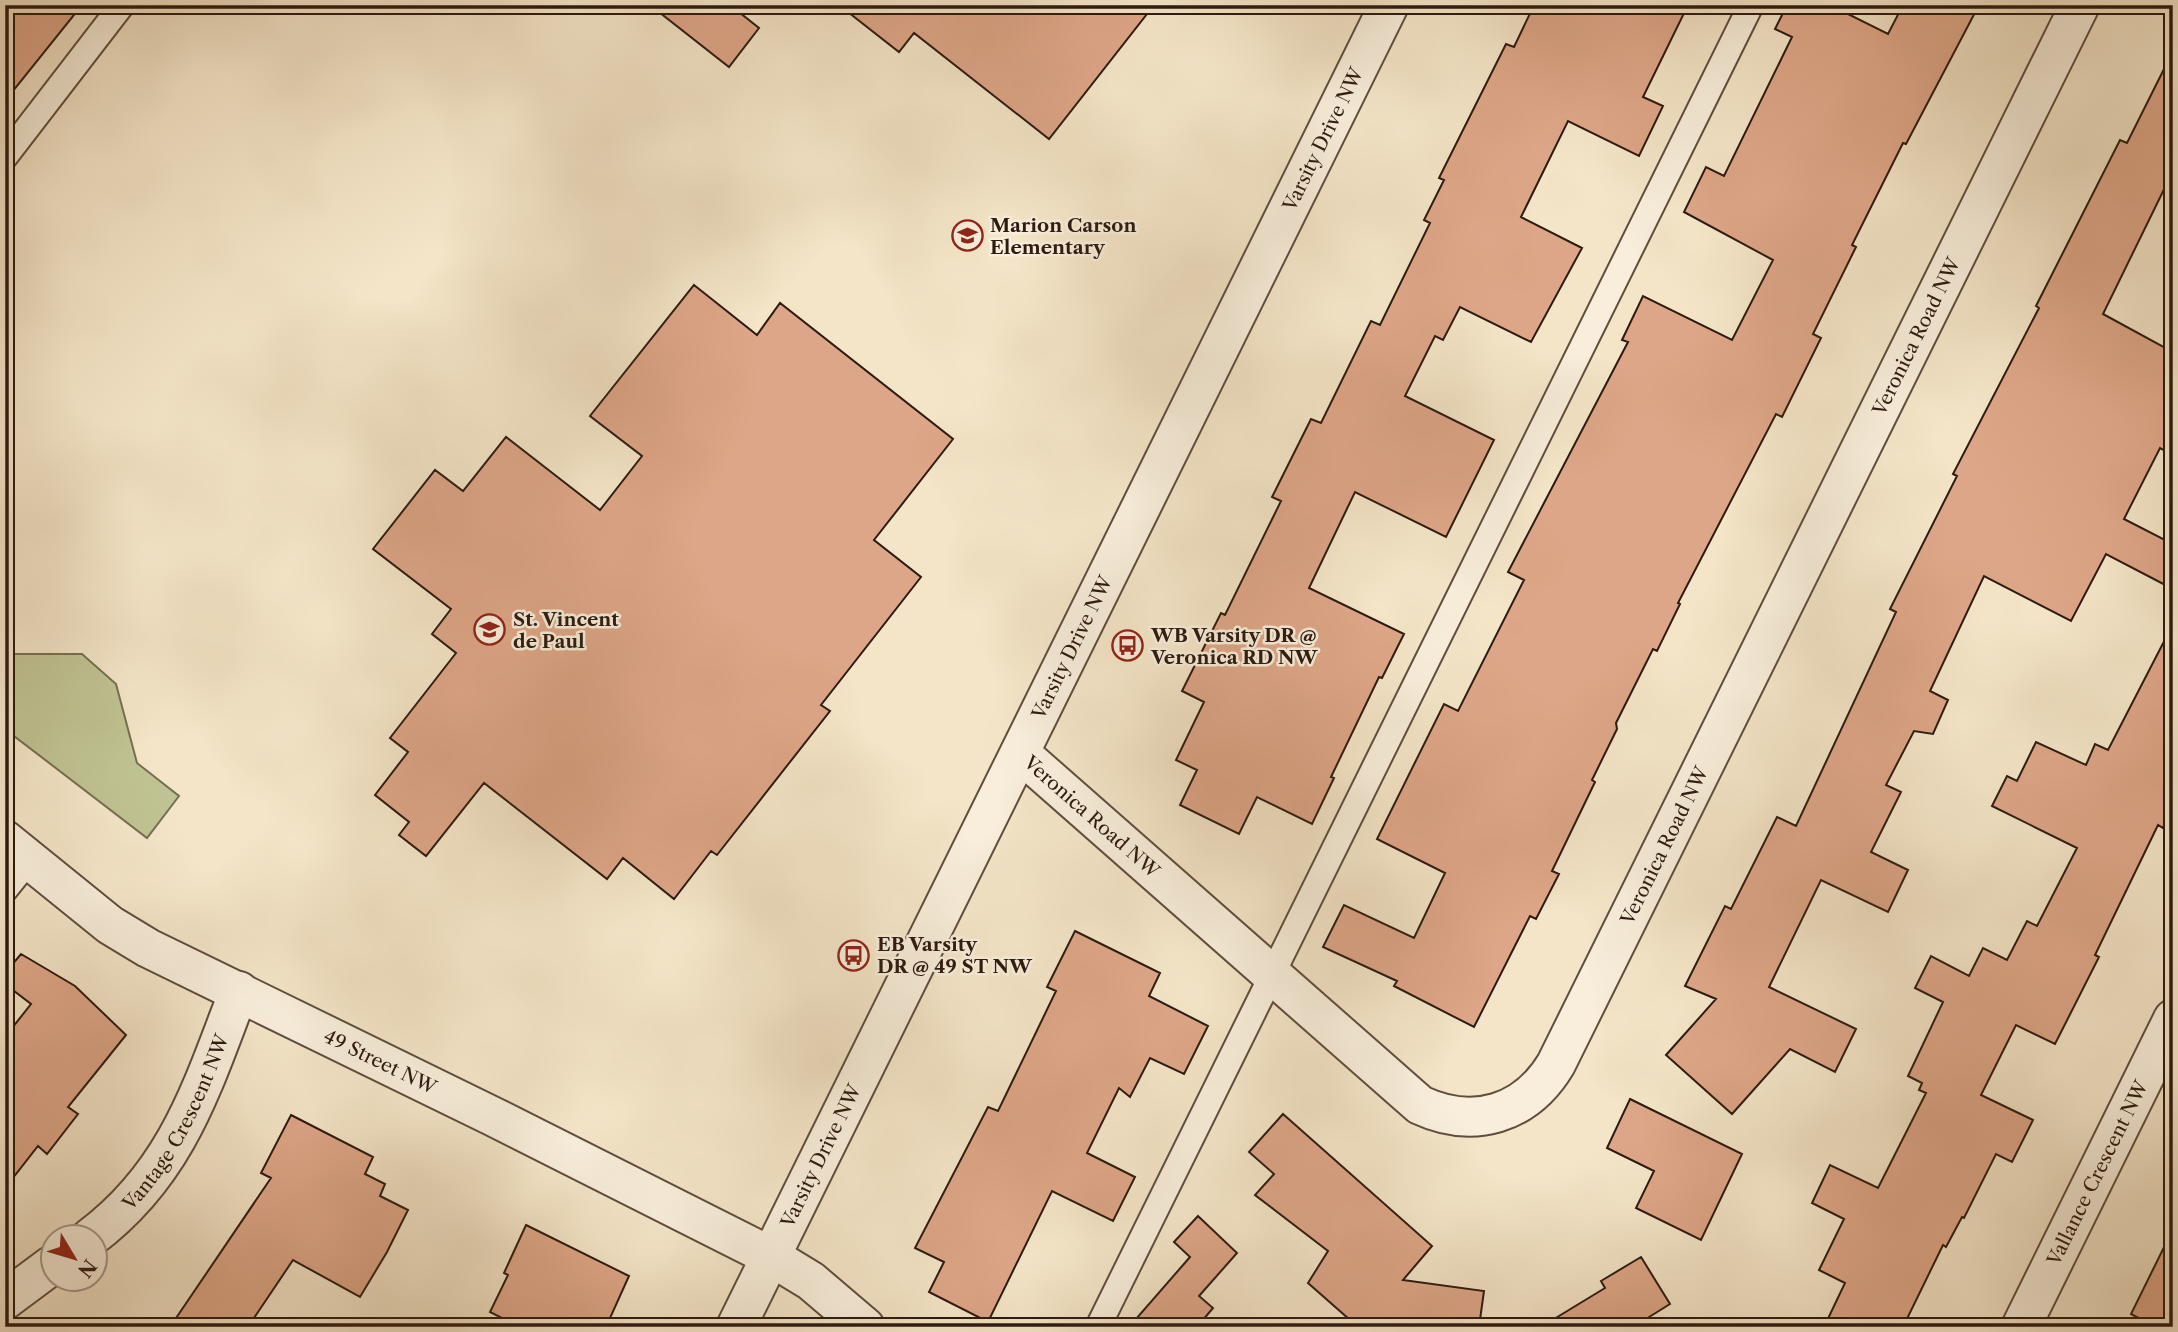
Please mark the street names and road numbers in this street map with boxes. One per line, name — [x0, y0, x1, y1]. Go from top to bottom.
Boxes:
street label: Varsity Drive NW — [1278, 63, 1369, 216]
street label: Veronica Road NW — [1867, 253, 1966, 420]
street label: Varsity Drive NW — [1027, 571, 1118, 724]
street label: Veronica Road NW — [1018, 750, 1165, 883]
street label: Veronica Road NW — [1615, 762, 1714, 929]
street label: 49 Street NW — [320, 1025, 441, 1100]
street label: Vantage Crescent NW — [117, 1030, 234, 1216]
street label: Vallance Crescent NW — [2042, 1076, 2153, 1270]
street label: Varsity Drive NW — [776, 1079, 867, 1232]

